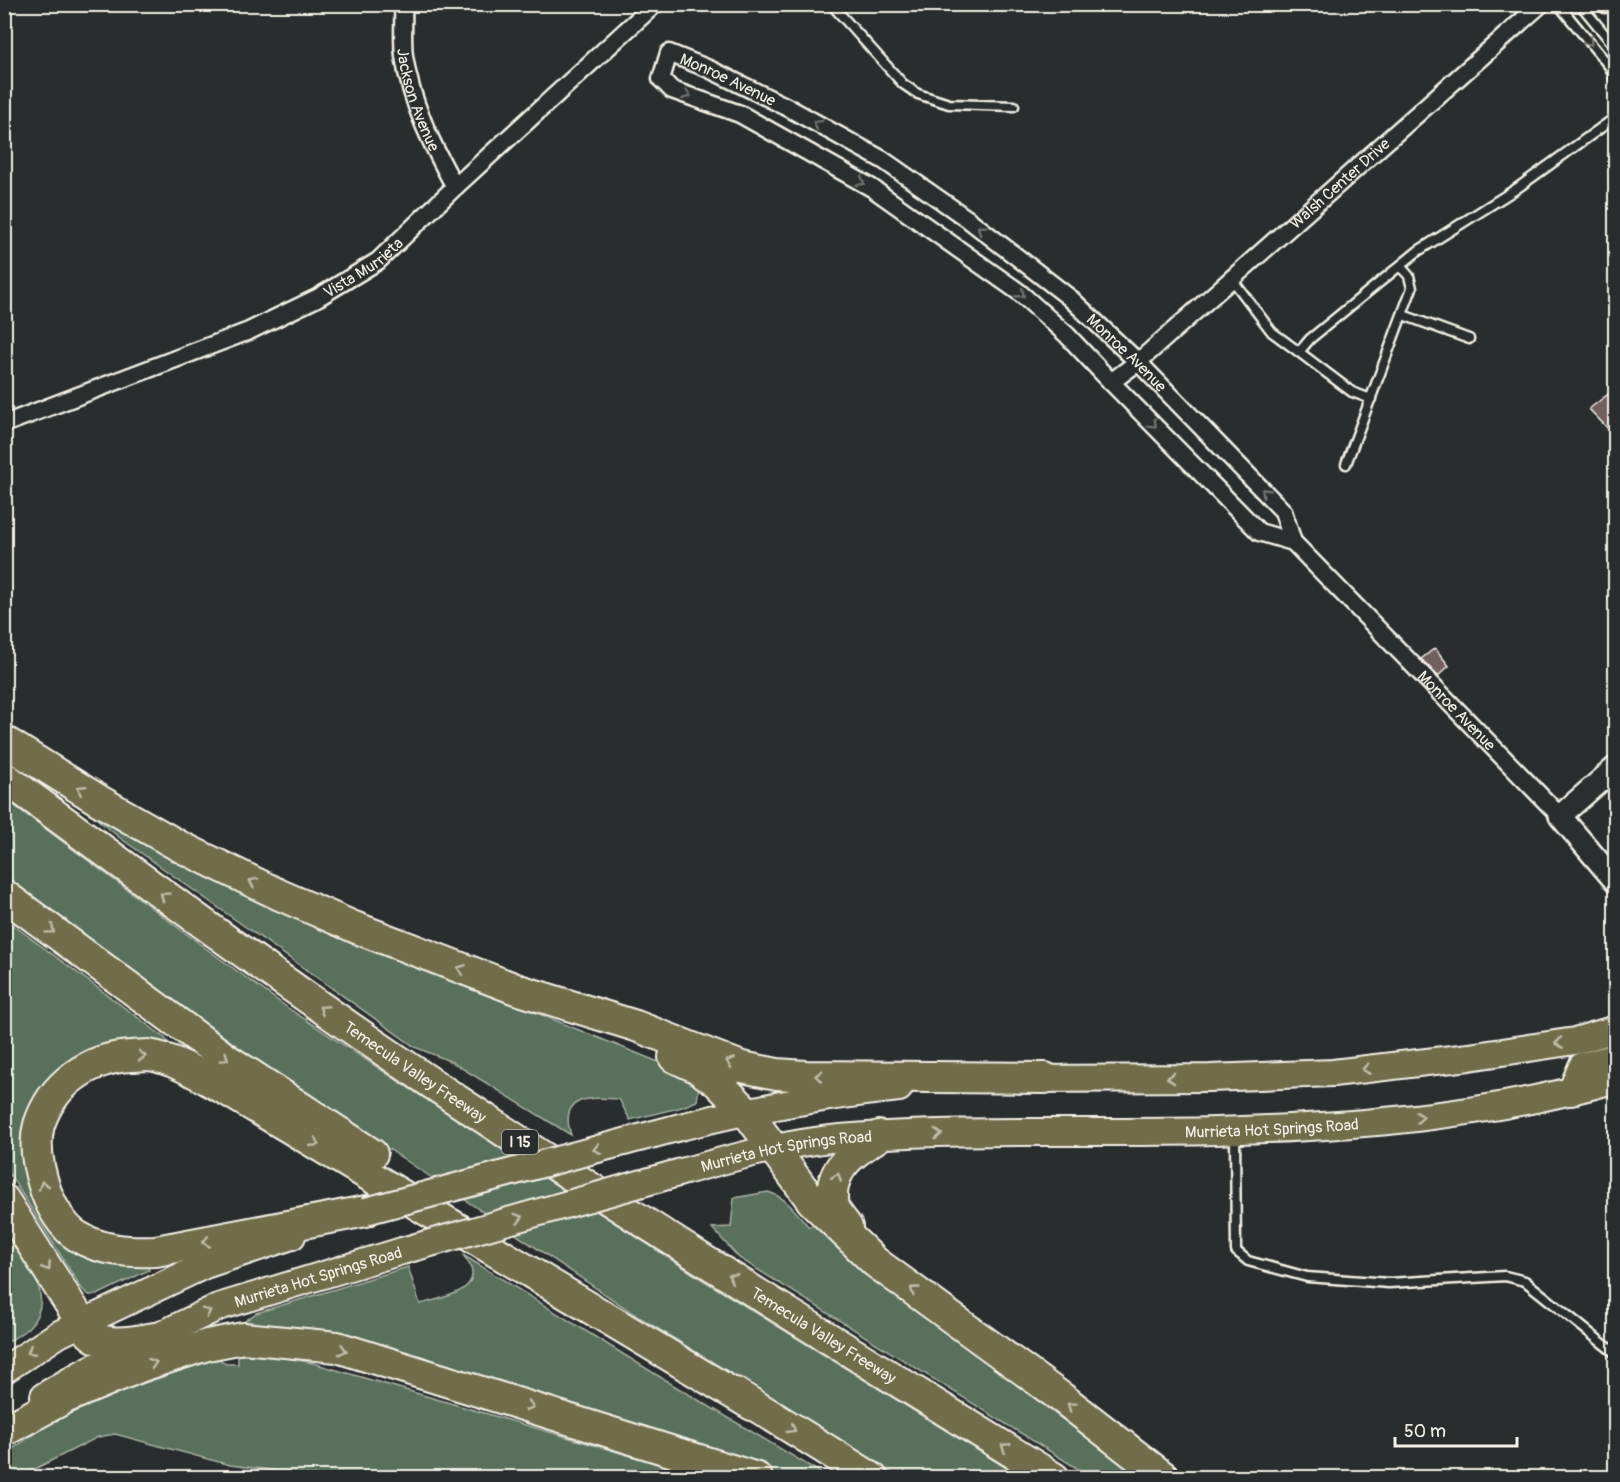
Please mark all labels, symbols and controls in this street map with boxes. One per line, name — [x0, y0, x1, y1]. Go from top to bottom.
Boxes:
one-way arrow — [1581, 35, 1592, 46]
street label: Jackson Avenue — [392, 48, 444, 155]
street label: Monroe Avenue — [677, 49, 779, 111]
one-way arrow — [681, 88, 692, 101]
one-way arrow — [813, 120, 823, 131]
street label: Walsh Center Drive — [1286, 134, 1394, 234]
one-way arrow — [855, 175, 866, 186]
one-way arrow — [977, 226, 988, 237]
street label: Vista Murrieta — [320, 233, 408, 303]
one-way arrow — [1014, 287, 1025, 298]
street label: Monroe Avenue — [1082, 310, 1170, 396]
one-way arrow — [1145, 416, 1156, 427]
one-way arrow — [1262, 489, 1273, 500]
street label: Monroe Avenue — [1413, 667, 1500, 755]
one-way arrow — [77, 785, 87, 797]
one-way arrow — [248, 878, 259, 890]
one-way arrow — [160, 892, 171, 903]
one-way arrow — [45, 922, 56, 933]
one-way arrow — [457, 964, 467, 977]
one-way arrow — [319, 1005, 330, 1016]
street label: Temecula Valley Freeway — [340, 1017, 490, 1128]
one-way arrow — [1554, 1036, 1564, 1049]
one-way arrow — [138, 1050, 147, 1063]
one-way arrow — [219, 1051, 230, 1062]
one-way arrow — [725, 1057, 736, 1069]
one-way arrow — [1361, 1062, 1370, 1075]
one-way arrow — [814, 1070, 823, 1082]
one-way arrow — [1166, 1072, 1175, 1084]
one-way arrow — [1416, 1111, 1425, 1123]
street label: Murrieta Hot Springs Road — [1185, 1115, 1360, 1143]
street label: Murrieta Hot Springs Road — [699, 1127, 873, 1177]
one-way arrow — [933, 1128, 942, 1140]
road number: I 15 — [502, 1130, 538, 1154]
one-way arrow — [309, 1136, 319, 1147]
one-way arrow — [592, 1142, 603, 1154]
one-way arrow — [830, 1172, 842, 1183]
one-way arrow — [38, 1180, 51, 1190]
one-way arrow — [513, 1213, 524, 1225]
one-way arrow — [201, 1235, 211, 1248]
street label: Murrieta Hot Springs Road — [232, 1243, 404, 1312]
one-way arrow — [39, 1261, 51, 1271]
one-way arrow — [728, 1273, 739, 1284]
street label: Temecula Valley Freeway — [747, 1283, 900, 1389]
one-way arrow — [910, 1287, 921, 1298]
one-way arrow — [200, 1308, 211, 1320]
one-way arrow — [338, 1342, 348, 1355]
one-way arrow — [27, 1344, 37, 1356]
one-way arrow — [147, 1357, 158, 1370]
one-way arrow — [524, 1399, 535, 1411]
one-way arrow — [1067, 1402, 1078, 1413]
scale bar — [1395, 1410, 1516, 1448]
text: 50 m — [1404, 1420, 1446, 1443]
one-way arrow — [786, 1422, 797, 1433]
one-way arrow — [1001, 1442, 1011, 1454]

